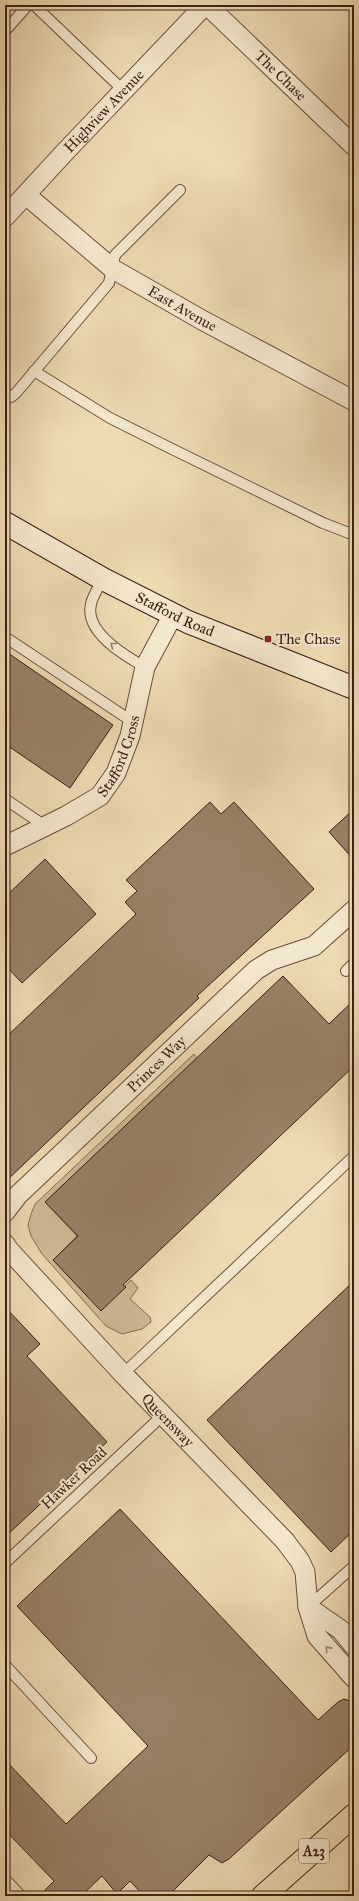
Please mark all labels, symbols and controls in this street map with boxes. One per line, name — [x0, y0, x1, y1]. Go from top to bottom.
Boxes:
street label: The Chase — [251, 47, 310, 105]
street label: Highview Avenue — [60, 66, 148, 156]
street label: East Avenue — [145, 282, 220, 335]
street label: Stafford Road — [132, 588, 217, 641]
place label: The Chase — [276, 630, 341, 648]
marker: The Chase — [263, 634, 273, 644]
one-way arrow — [110, 643, 117, 650]
street label: Stafford Cross — [93, 714, 143, 801]
street label: Princes Way — [123, 1031, 190, 1096]
street label: Queensway — [138, 1390, 199, 1451]
street label: Hawker Road — [38, 1443, 111, 1513]
one-way arrow — [325, 1646, 333, 1654]
road number: A23 — [299, 1839, 329, 1863]

